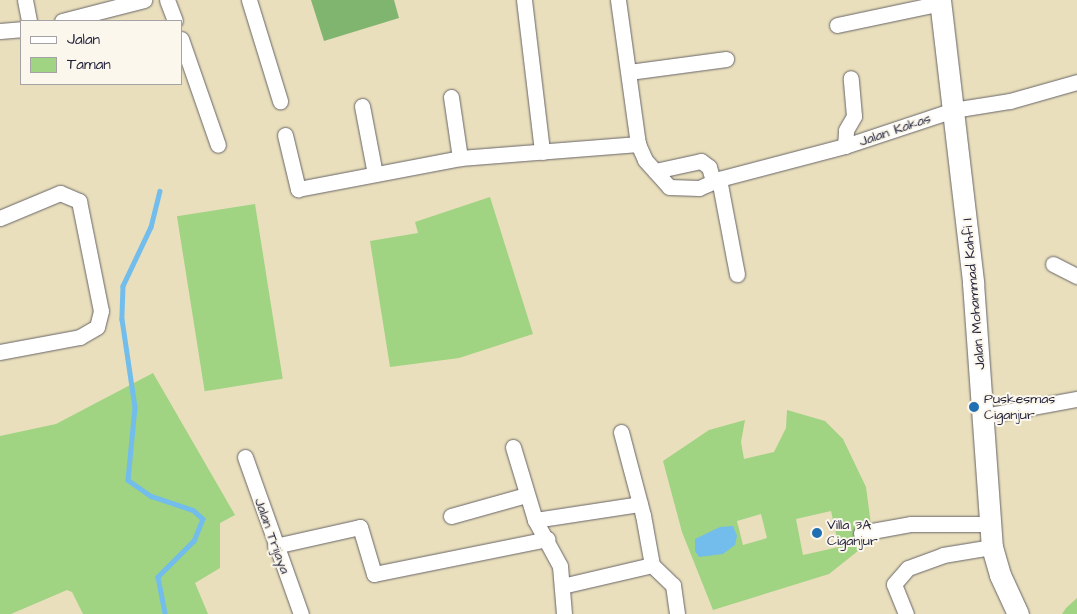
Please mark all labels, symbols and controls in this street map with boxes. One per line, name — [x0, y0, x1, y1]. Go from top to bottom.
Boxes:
legend — [20, 20, 182, 85]
text: Jalan — [67, 29, 100, 50]
text: Taman — [67, 54, 111, 75]
street label: Jalan Kakas — [857, 110, 933, 150]
street label: Jalan Mohammad Kahfi I — [959, 217, 989, 371]
place label: Puskesmas Ciganjur — [984, 391, 1055, 424]
marker: Puskesmas Ciganjur — [968, 401, 980, 413]
street label: Jalan Trijaya — [251, 496, 293, 576]
place label: Villa 3A Ciganjur — [827, 517, 878, 550]
marker: Villa 3A Ciganjur — [811, 527, 823, 539]

